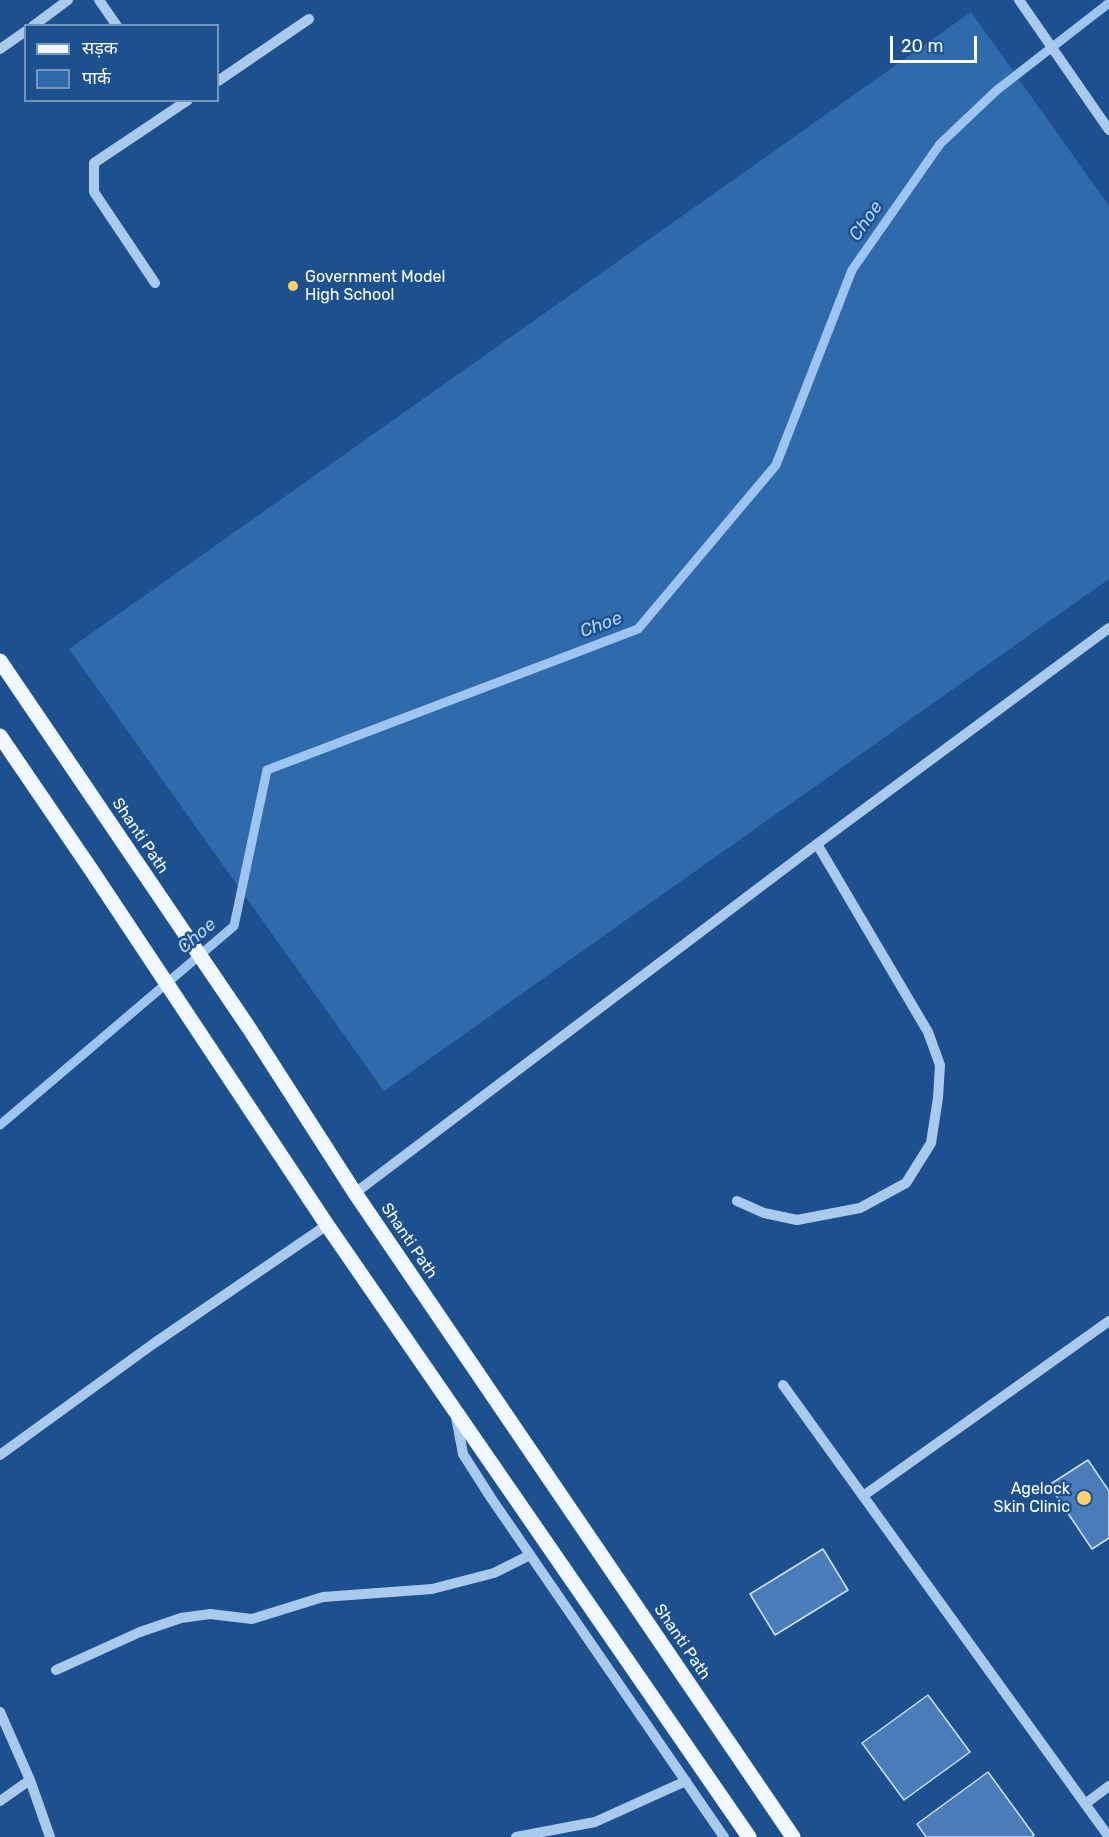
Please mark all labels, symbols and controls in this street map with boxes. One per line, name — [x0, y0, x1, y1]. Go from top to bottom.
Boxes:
legend — [24, 24, 219, 102]
scale bar — [893, 24, 980, 62]
text: 20 m — [901, 35, 943, 57]
text: सड़क — [82, 37, 118, 59]
text: पार्क — [82, 67, 111, 89]
water label: Choe — [845, 197, 887, 245]
place label: Government Model High School — [305, 267, 445, 305]
marker: Government Model High School — [286, 279, 300, 293]
water label: Choe — [577, 607, 625, 643]
street label: Shanti Path — [108, 795, 172, 877]
water label: Choe — [173, 914, 221, 958]
street label: Shanti Path — [377, 1200, 441, 1282]
place label: Agelock Skin Clinic — [993, 1479, 1070, 1517]
marker: Agelock Skin Clinic — [1075, 1489, 1093, 1507]
street label: Shanti Path — [650, 1601, 714, 1683]

